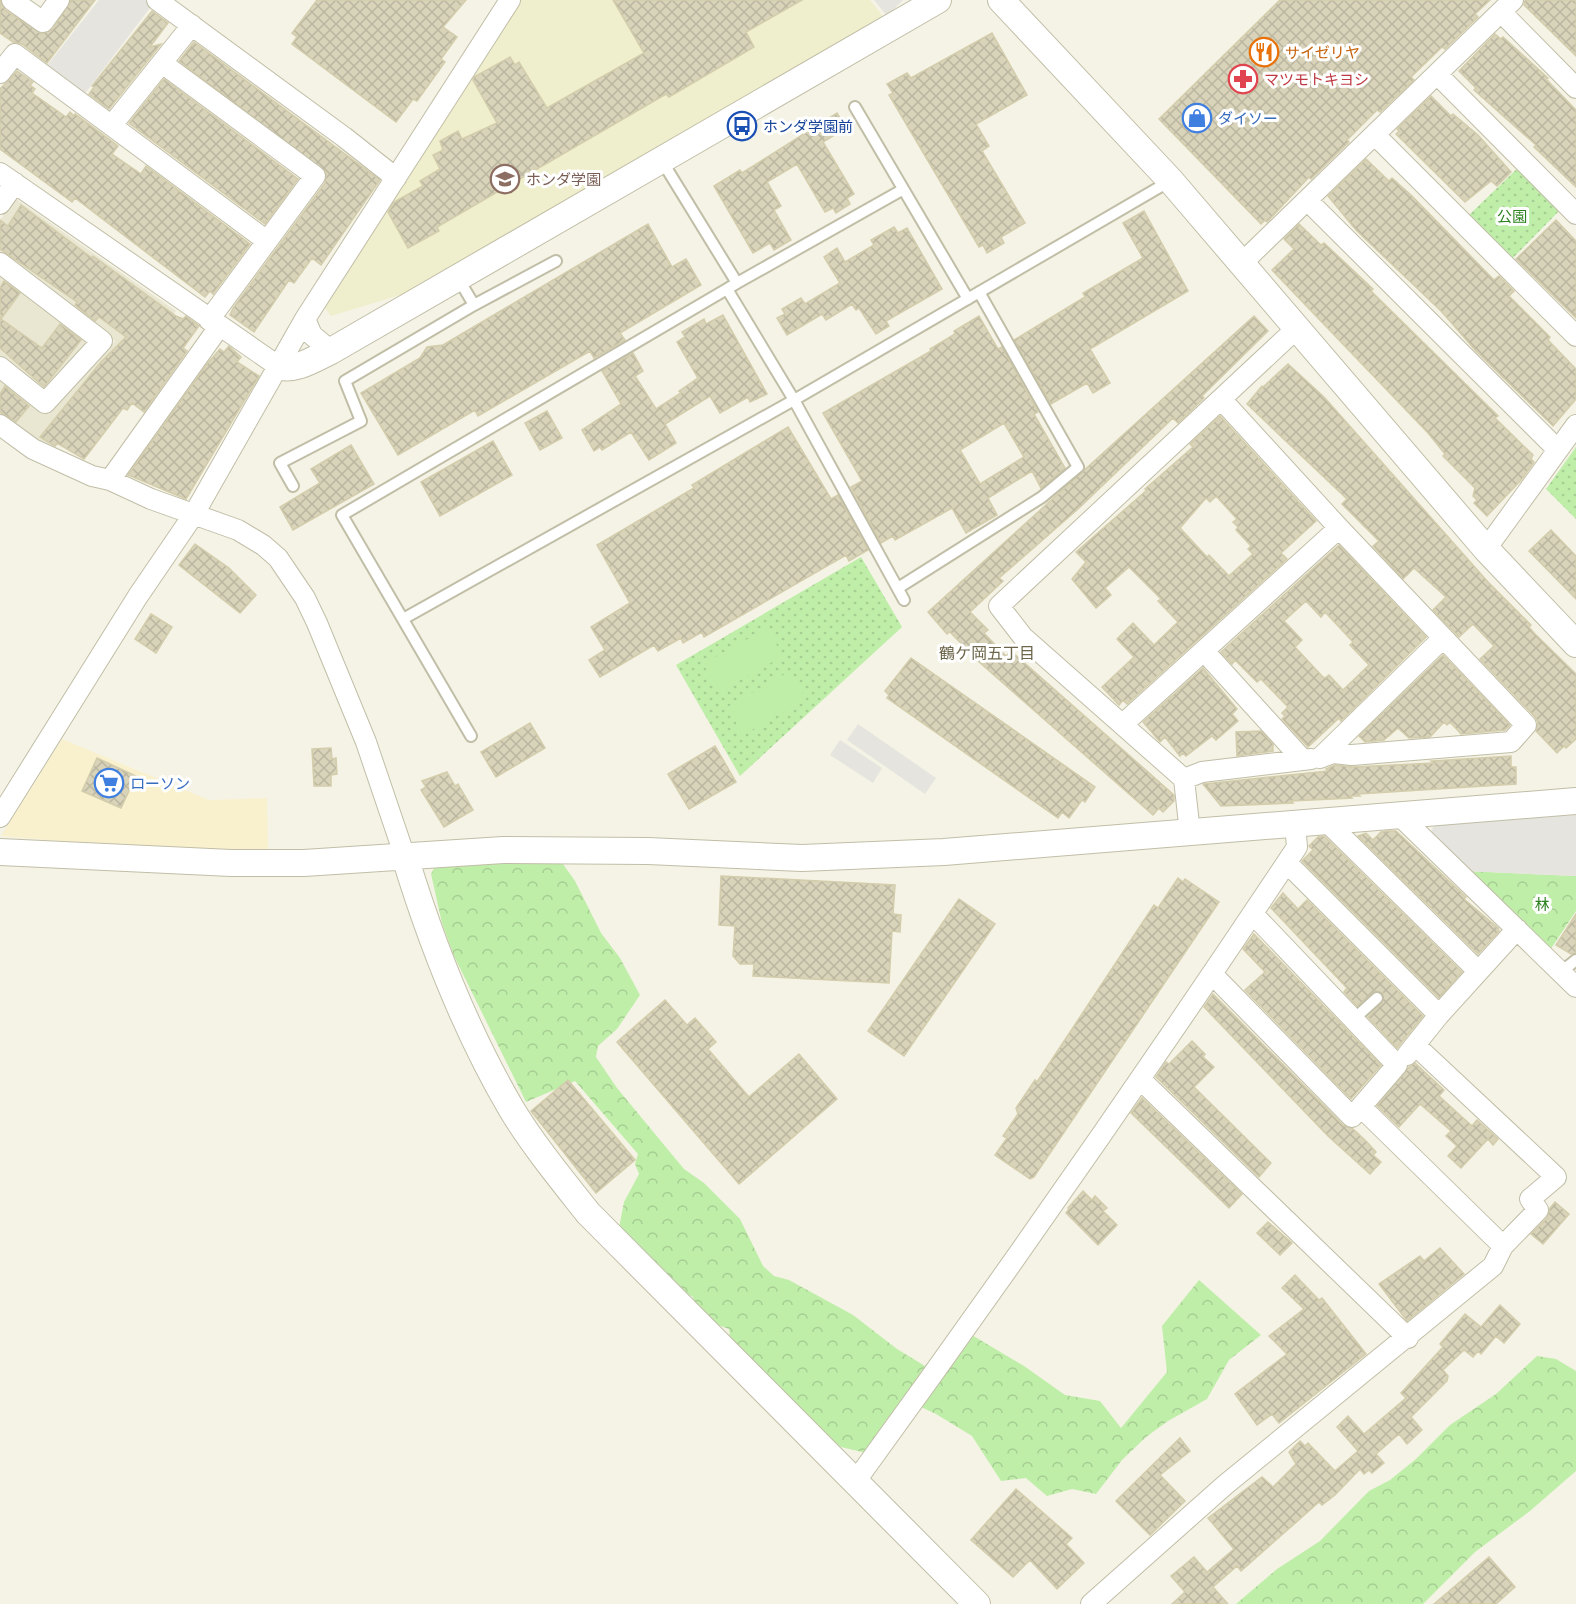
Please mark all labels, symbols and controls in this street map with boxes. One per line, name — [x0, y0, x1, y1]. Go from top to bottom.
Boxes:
restaurant icon: サイゼリヤ — [1248, 36, 1280, 68]
place label: サイゼリヤ — [1285, 44, 1360, 61]
pharmacy icon: マツモトキヨシ — [1227, 63, 1259, 95]
place label: マツモトキヨシ — [1264, 71, 1369, 88]
shop icon: ダイソー — [1181, 102, 1213, 134]
bus stop icon: ホンダ学園前 — [726, 110, 758, 142]
place label: ダイソー — [1218, 110, 1278, 127]
place label: ホンダ学園前 — [763, 118, 853, 135]
school or university icon: ホンダ学園 — [489, 163, 521, 195]
place label: ホンダ学園 — [526, 171, 601, 188]
park label: 公園 — [1497, 208, 1527, 225]
district label: 鶴ケ岡五丁目 — [939, 645, 1035, 662]
supermarket icon: ローソン — [93, 767, 125, 799]
place label: ローソン — [130, 775, 190, 792]
park label: 林 — [1534, 896, 1550, 913]

